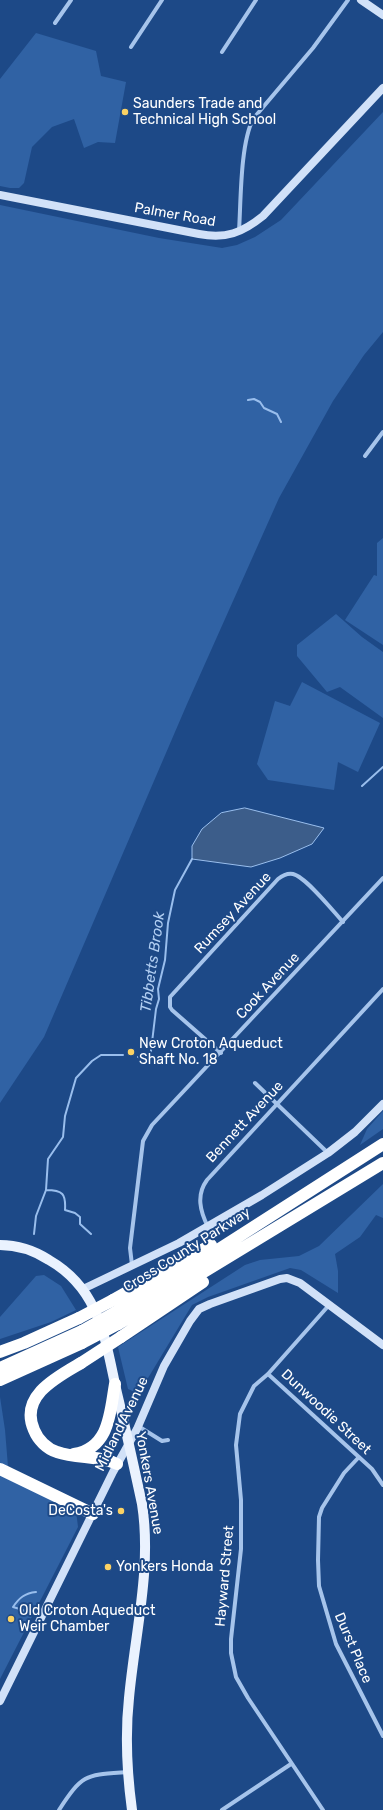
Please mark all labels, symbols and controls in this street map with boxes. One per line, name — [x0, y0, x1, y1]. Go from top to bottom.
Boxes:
place label: Saunders Trade and Technical High School — [133, 96, 276, 128]
marker: Saunders Trade and Technical High School — [120, 107, 130, 117]
street label: Palmer Road — [133, 200, 217, 230]
street label: Rumsey Avenue — [191, 869, 275, 957]
water label: Tibbetts Brook — [137, 910, 169, 1014]
street label: Cook Avenue — [233, 949, 303, 1023]
place label: New Croton Aqueduct Shaft No. 18 — [139, 1036, 283, 1068]
marker: New Croton Aqueduct Shaft No. 18 — [126, 1047, 136, 1057]
street label: Bennett Avenue — [203, 1078, 287, 1166]
street label: Cross County Parkway — [120, 1204, 254, 1296]
street label: Dunwoodie Street — [277, 1366, 375, 1458]
street label: Midland Avenue — [92, 1374, 152, 1474]
street label: Yonkers Avenue — [132, 1430, 166, 1536]
place label: DeCosta's — [48, 1503, 113, 1519]
marker: DeCosta's — [116, 1506, 126, 1516]
street label: Hayward Street — [212, 1525, 238, 1627]
place label: Yonkers Honda — [116, 1559, 214, 1575]
marker: Yonkers Honda — [103, 1562, 113, 1572]
place label: Old Croton Aqueduct Weir Chamber — [19, 1603, 155, 1636]
street label: Durst Place — [331, 1610, 375, 1686]
marker: Old Croton Aqueduct Weir Chamber — [6, 1614, 16, 1624]

